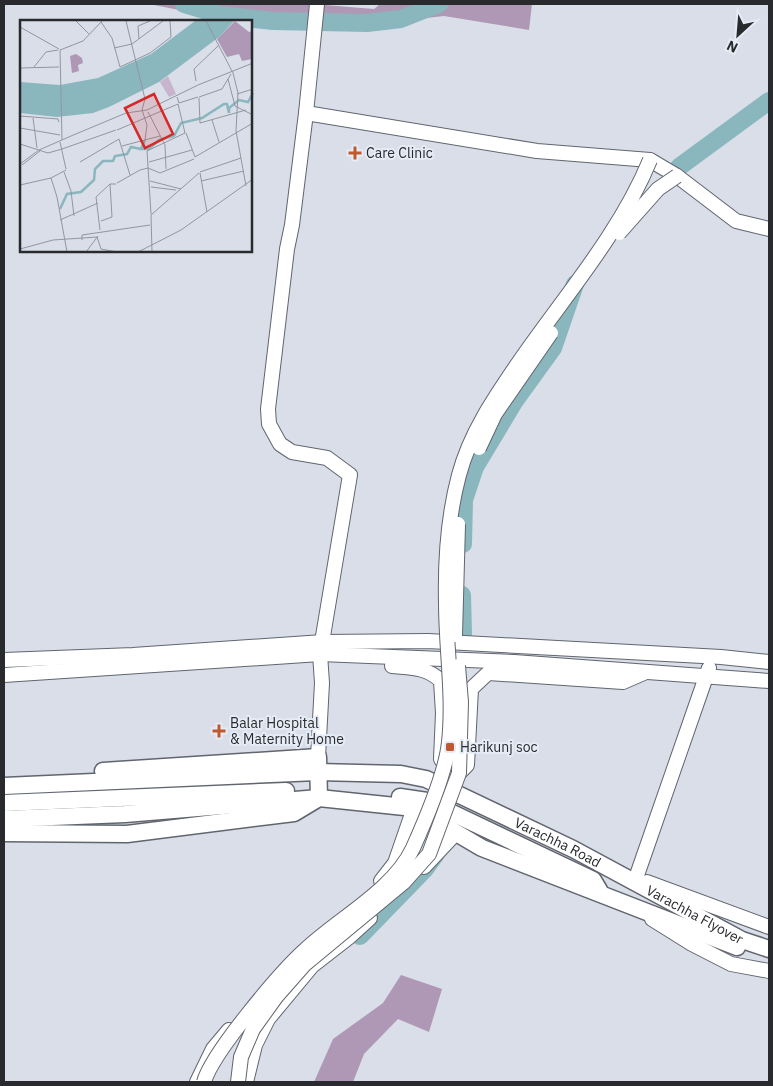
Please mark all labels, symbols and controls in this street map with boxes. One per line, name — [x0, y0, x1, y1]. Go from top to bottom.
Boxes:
north arrow — [713, 10, 763, 60]
inset map — [20, 20, 252, 252]
text: N — [724, 36, 741, 57]
place label: Care Clinic — [366, 144, 433, 162]
marker: Care Clinic — [348, 146, 362, 160]
place label: Balar Hospital & Maternity Home — [230, 714, 344, 748]
marker: Balar Hospital & Maternity Home — [212, 724, 226, 738]
place label: Harikunj soc — [460, 738, 538, 756]
marker: Harikunj soc — [444, 741, 456, 753]
street label: Varachha Road — [512, 813, 604, 871]
street label: Varachha Flyover — [643, 881, 746, 948]

